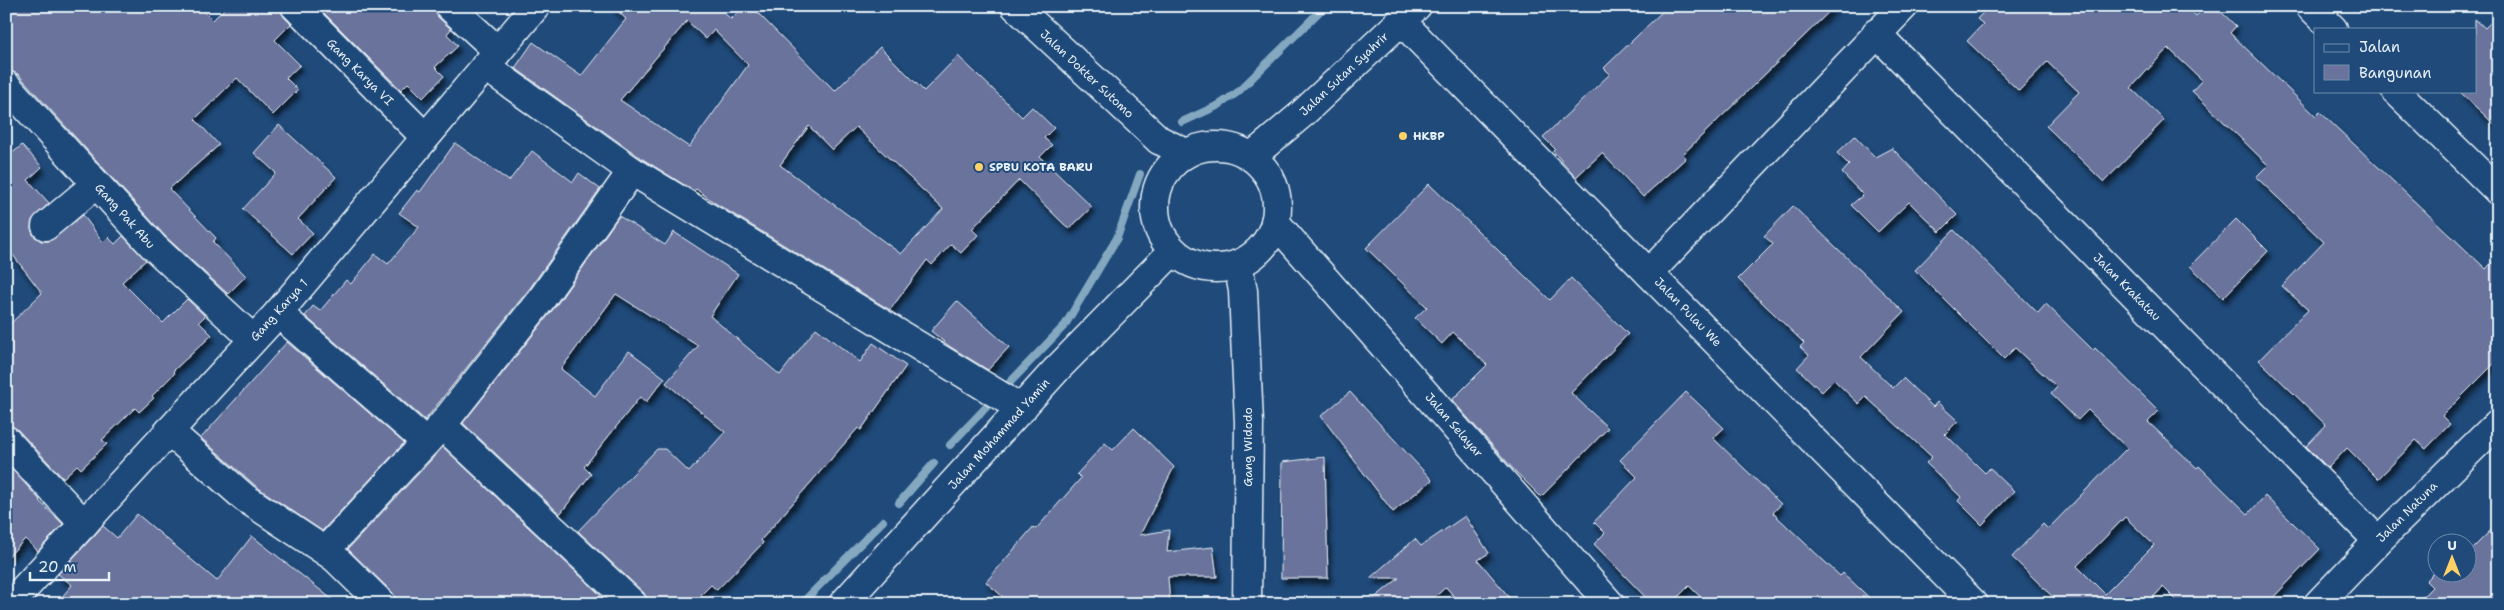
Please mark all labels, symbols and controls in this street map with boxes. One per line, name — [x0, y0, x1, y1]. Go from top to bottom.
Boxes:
street label: Jalan Dokter Sutomo — [1037, 26, 1137, 122]
street label: Jalan Sutan Syahrir — [1296, 28, 1392, 119]
legend — [2314, 28, 2476, 92]
street label: Gang Karya VI — [323, 35, 397, 109]
text: Jalan — [2359, 37, 2400, 57]
text: Bangunan — [2359, 63, 2431, 83]
place label: HKBP — [1413, 128, 1445, 144]
marker: HKBP — [1397, 130, 1409, 142]
place label: SPBU KOTA BARU — [989, 159, 1093, 175]
marker: SPBU KOTA BARU — [973, 161, 985, 173]
street label: Gang Pak Abu — [91, 180, 159, 252]
street label: Jalan Krakatau — [2090, 250, 2164, 324]
street label: Jalan Pulau We — [1651, 274, 1725, 350]
street label: Gang Karya 1 — [247, 275, 311, 345]
street label: Jalan Mohammad Yamin — [945, 375, 1053, 493]
street label: Jalan Selayar — [1421, 389, 1487, 461]
street label: Gang Widodo — [1240, 407, 1256, 487]
street label: Jalan Natuna — [2373, 478, 2441, 546]
north arrow — [2426, 532, 2476, 582]
text: U — [2447, 536, 2457, 554]
scale bar — [30, 550, 109, 582]
text: 20 m — [38, 557, 77, 577]

